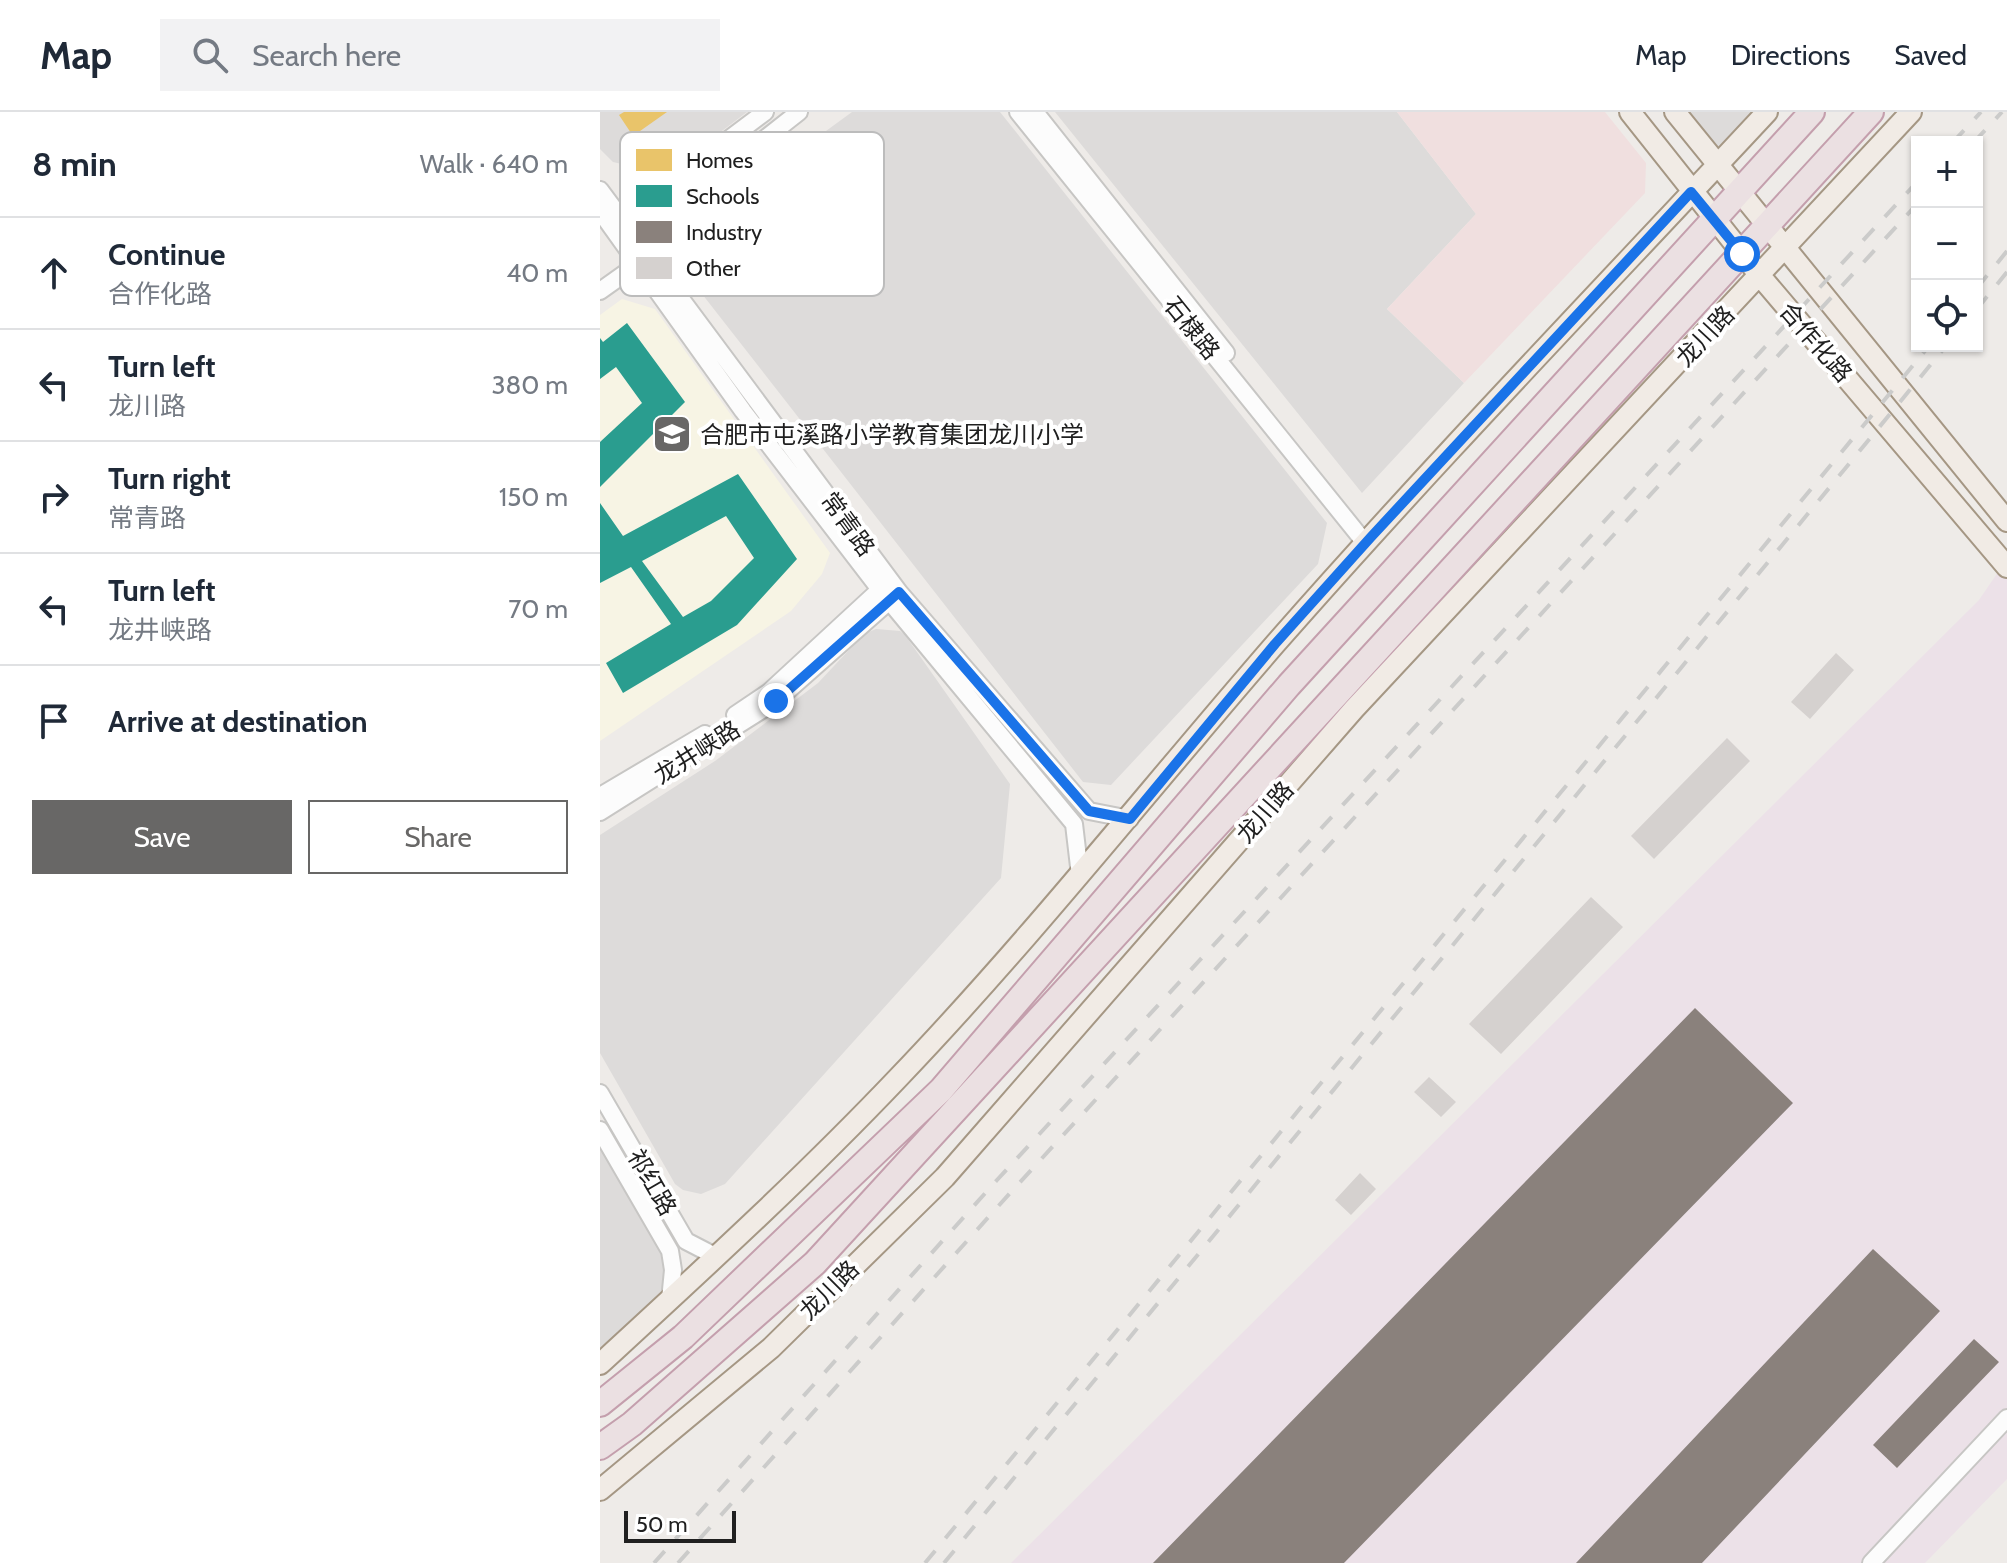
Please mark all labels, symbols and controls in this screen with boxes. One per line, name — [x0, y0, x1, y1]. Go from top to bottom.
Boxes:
search box — [160, 19, 720, 91]
text: Map — [40, 32, 112, 79]
icon: search — [188, 33, 232, 77]
text: Search here — [252, 37, 401, 74]
text: Map — [1635, 38, 1687, 72]
text: Directions — [1731, 38, 1850, 72]
text: Saved — [1894, 38, 1967, 72]
legend — [620, 132, 884, 296]
map controls — [1911, 136, 1983, 352]
button: + — [1911, 136, 1983, 208]
text: 8 min — [32, 143, 117, 185]
text: Homes — [686, 147, 753, 174]
text: Walk · 640 m — [420, 148, 568, 180]
text: Schools — [686, 183, 759, 210]
button: − — [1911, 208, 1983, 280]
text: Industry — [686, 219, 762, 246]
text: Continue — [108, 236, 225, 273]
route start — [1724, 236, 1760, 272]
icon: ahead — [32, 251, 76, 295]
text: Other — [686, 255, 741, 282]
text: 40 m — [506, 257, 568, 289]
text: 合作化路 — [108, 278, 212, 310]
button: locate — [1911, 280, 1983, 352]
street label: 石棣路 — [1158, 291, 1226, 365]
street label: 合作化路 — [1774, 296, 1858, 388]
street label: 龙川路 — [1670, 300, 1740, 372]
text: Turn left — [108, 348, 216, 385]
icon: left — [32, 363, 76, 407]
text: 380 m — [491, 369, 568, 401]
text: 龙川路 — [108, 390, 186, 422]
school or university icon: 合肥市屯溪路小学教育集团龙川小学 — [651, 413, 693, 455]
place label: 合肥市屯溪路小学教育集团龙川小学 — [700, 420, 1084, 449]
text: Turn right — [108, 460, 231, 497]
icon: right — [32, 475, 76, 519]
text: 150 m — [499, 481, 568, 513]
street label: 常青路 — [815, 486, 881, 562]
text: 常青路 — [108, 502, 186, 534]
text: Turn left — [108, 572, 216, 609]
icon: left — [32, 587, 76, 631]
text: 70 m — [508, 593, 568, 625]
text: 龙井峡路 — [108, 614, 212, 646]
route end — [758, 683, 794, 719]
icon: arrive — [32, 699, 76, 743]
text: Arrive at destination — [108, 703, 368, 740]
street label: 龙井峡路 — [649, 714, 745, 790]
street label: 龙川路 — [1230, 775, 1300, 849]
button: Save — [32, 800, 292, 874]
button: Share — [308, 800, 568, 874]
street label: 祁红路 — [621, 1144, 683, 1220]
street label: 龙川路 — [793, 1254, 865, 1326]
scale bar — [624, 1507, 736, 1543]
text: 50 m — [636, 1511, 688, 1538]

